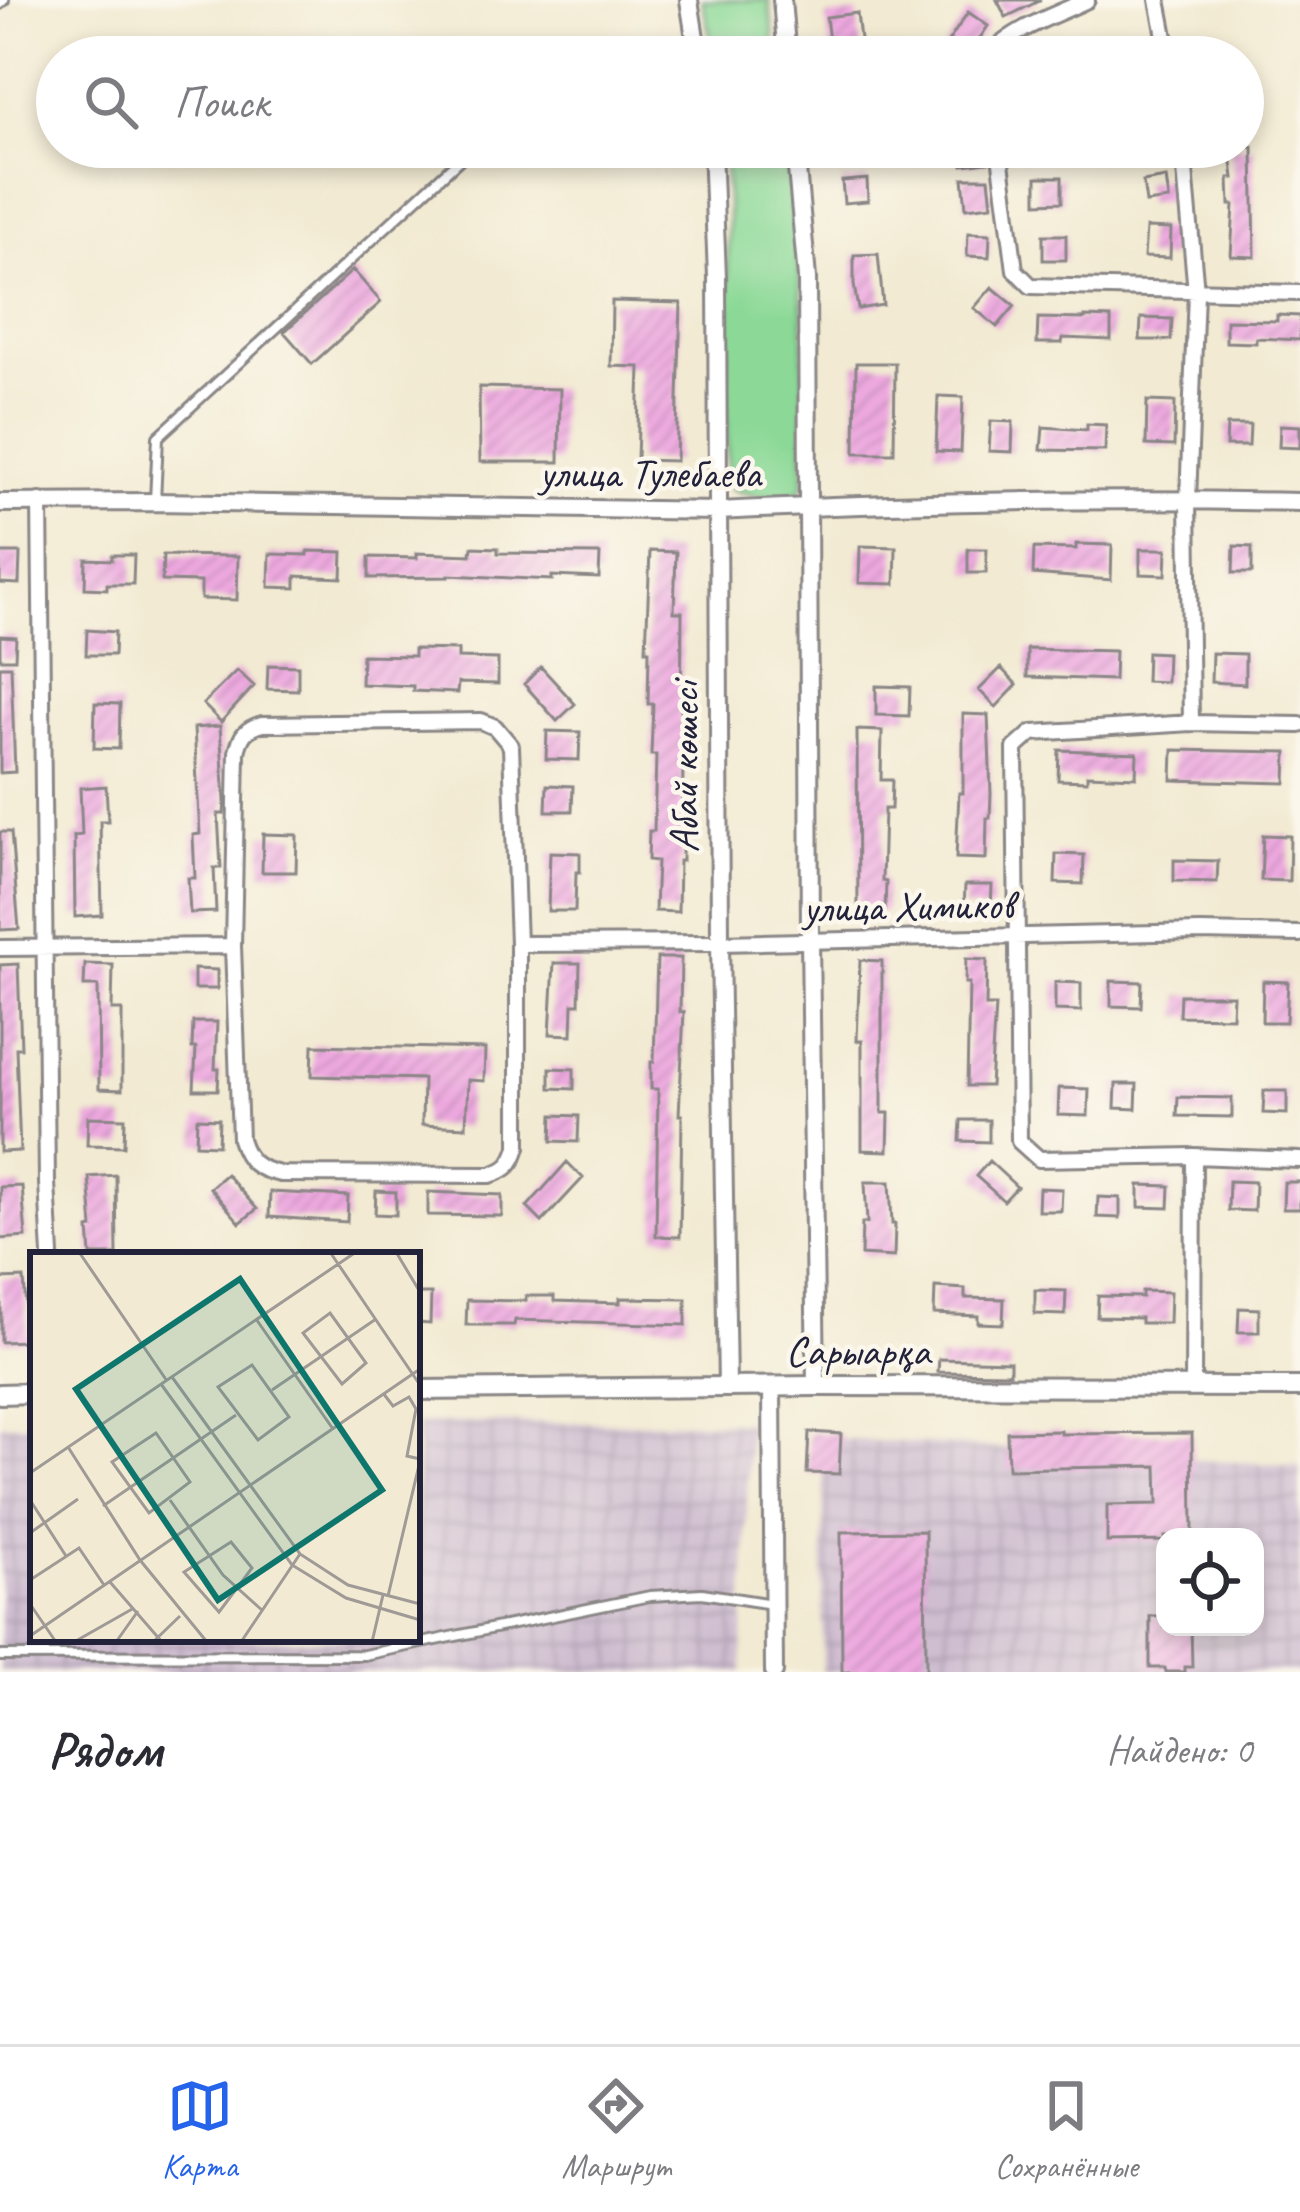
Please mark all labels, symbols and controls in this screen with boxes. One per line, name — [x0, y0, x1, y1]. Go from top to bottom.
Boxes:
search box — [36, 36, 1264, 168]
icon: search — [78, 69, 144, 135]
text: Поиск — [174, 74, 269, 131]
street label: улица Тулебаева — [536, 447, 764, 500]
street label: Абай көшесі — [658, 676, 711, 853]
street label: улица Химиков — [800, 878, 1020, 935]
inset map — [30, 1252, 420, 1642]
street label: Сарыарқа — [786, 1325, 933, 1378]
map controls — [1156, 1528, 1264, 1636]
button: locate — [1156, 1528, 1264, 1636]
text: Рядом — [48, 1718, 162, 1782]
text: Найдено: 0 — [1107, 1726, 1252, 1775]
tab: Карта — [162, 2073, 238, 2187]
tab: Маршрут — [562, 2073, 671, 2187]
tab: Сохранённые — [995, 2073, 1138, 2187]

